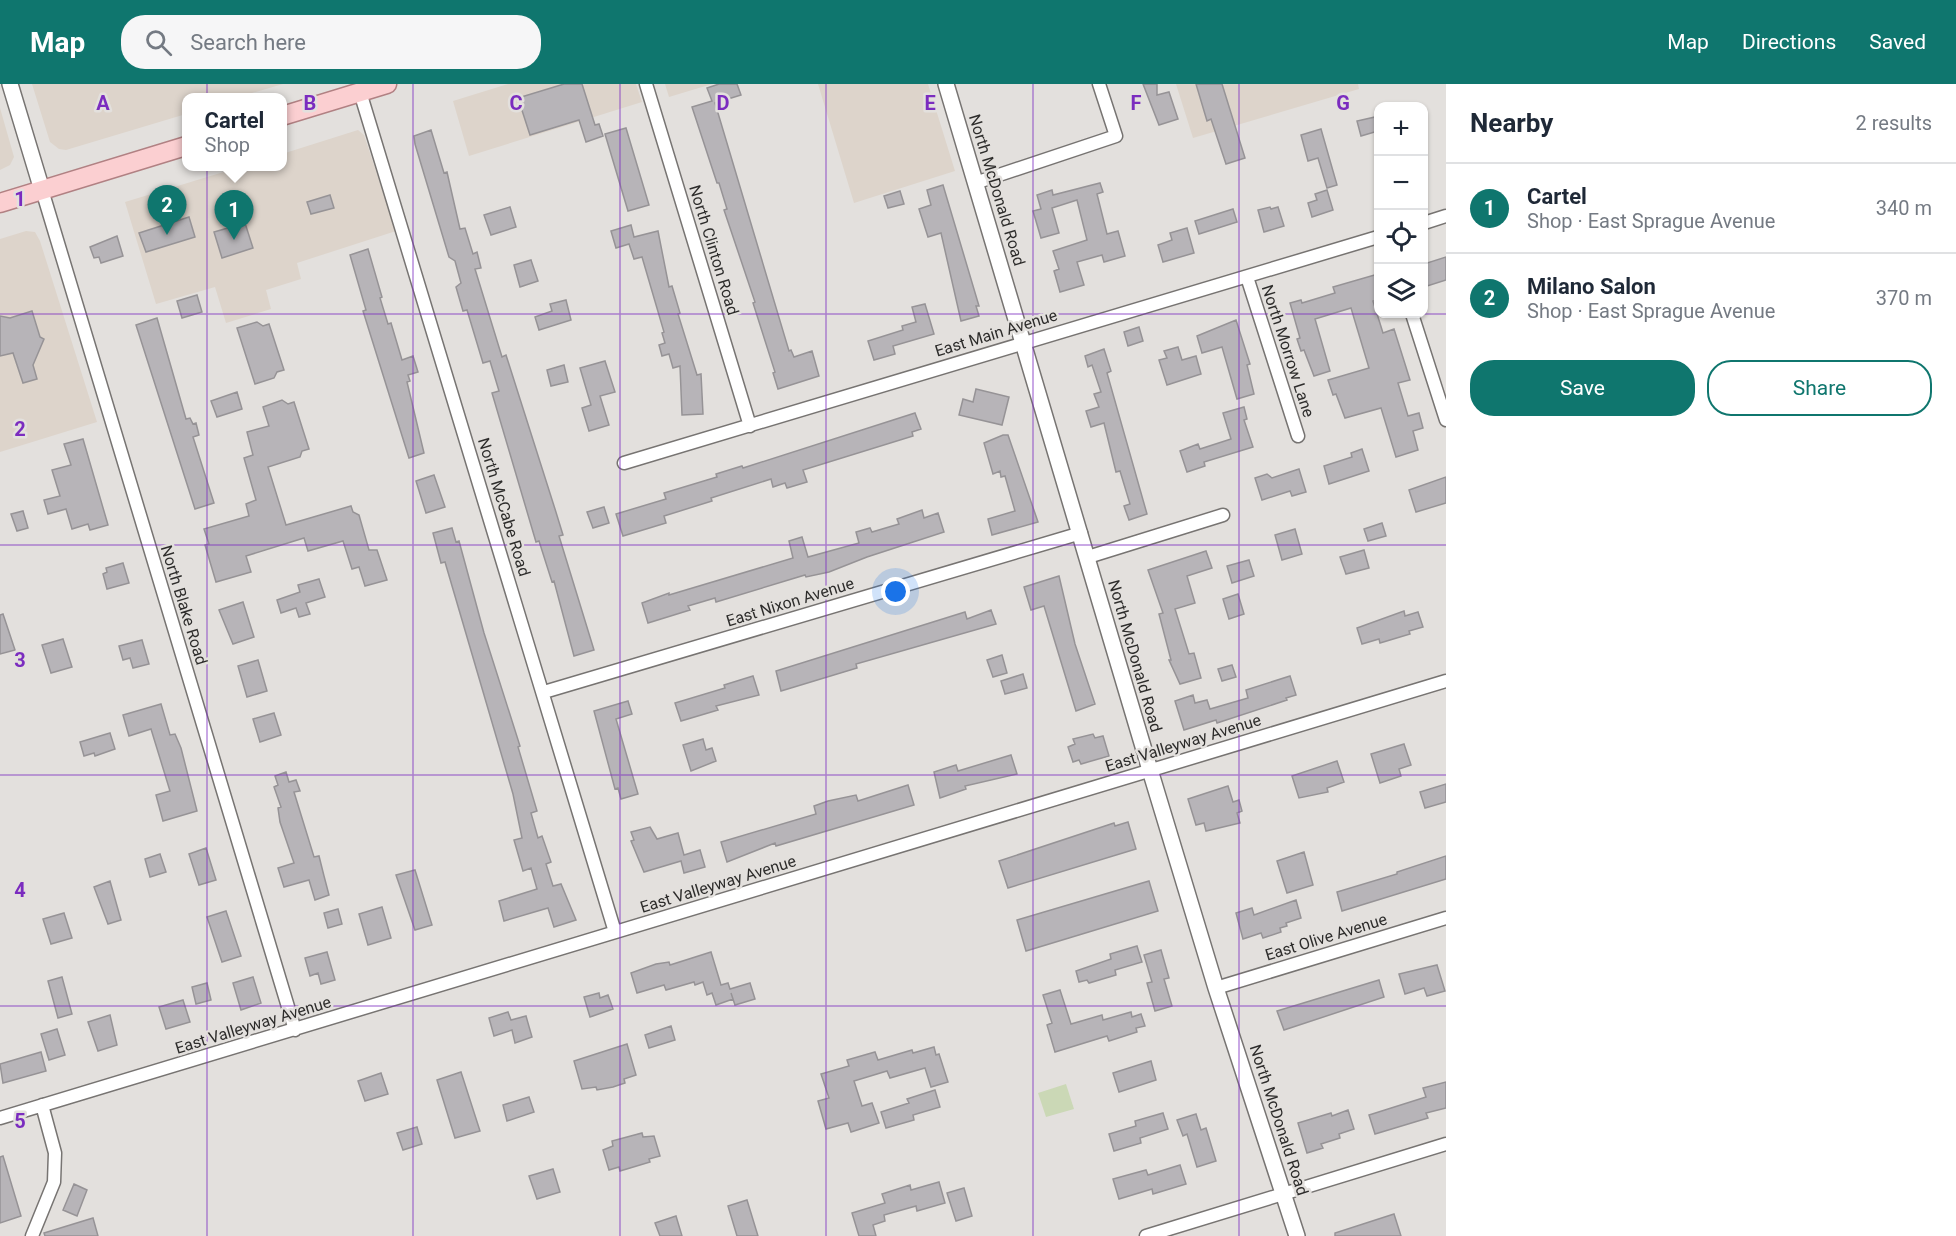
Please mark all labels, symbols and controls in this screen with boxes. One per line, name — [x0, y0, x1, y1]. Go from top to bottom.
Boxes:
search box — [121, 15, 541, 69]
text: Map — [30, 26, 85, 59]
icon: search — [142, 26, 175, 59]
text: Search here — [190, 30, 306, 55]
text: Map — [1667, 30, 1709, 54]
text: Directions — [1742, 30, 1836, 54]
text: Saved — [1869, 30, 1926, 54]
text: A — [96, 91, 110, 115]
text: B — [304, 91, 316, 115]
text: C — [509, 91, 523, 115]
text: D — [717, 91, 730, 115]
text: E — [924, 91, 936, 115]
text: F — [1131, 91, 1142, 115]
text: G — [1336, 91, 1350, 115]
popup — [182, 93, 287, 171]
map controls — [1374, 102, 1428, 318]
button: + — [1374, 102, 1428, 156]
text: Cartel — [205, 108, 264, 133]
text: Nearby — [1470, 108, 1553, 138]
text: 2 results — [1856, 111, 1932, 135]
street label: North McDonald Road — [965, 112, 1029, 268]
text: Shop — [205, 133, 250, 157]
button: − — [1374, 156, 1428, 210]
street label: North Clinton Road — [685, 183, 743, 317]
text: Cartel — [1527, 184, 1587, 209]
pin: 2 — [148, 186, 186, 235]
text: 1 — [14, 187, 26, 211]
pin: 1 — [214, 190, 254, 240]
text: 1 — [1484, 196, 1495, 220]
text: 340 m — [1876, 196, 1932, 220]
text: Shop · East Sprague Avenue — [1527, 209, 1775, 233]
button: locate — [1374, 210, 1428, 264]
button: layers — [1374, 264, 1428, 318]
text: Milano Salon — [1527, 274, 1656, 299]
street label: North Morrow Lane — [1258, 282, 1318, 420]
text: 2 — [1484, 286, 1495, 310]
text: 370 m — [1876, 286, 1932, 310]
text: Shop · East Sprague Avenue — [1527, 299, 1775, 323]
street label: East Main Avenue — [933, 305, 1059, 361]
button: Save — [1470, 360, 1695, 416]
button: Share — [1707, 360, 1932, 416]
text: 2 — [14, 417, 26, 441]
street label: North McCabe Road — [474, 435, 534, 579]
street label: North Blake Road — [157, 543, 211, 667]
street label: East Nixon Avenue — [724, 574, 856, 630]
your location — [881, 577, 910, 606]
street label: North McDonald Road — [1104, 578, 1166, 734]
text: 3 — [14, 648, 26, 672]
street label: East Valleyway Avenue — [1103, 710, 1263, 776]
street label: East Valleyway Avenue — [638, 851, 798, 917]
text: 4 — [14, 878, 26, 902]
street label: East Olive Avenue — [1263, 909, 1389, 965]
street label: East Valleyway Avenue — [173, 992, 333, 1058]
street label: North McDonald Road — [1246, 1042, 1312, 1198]
text: 5 — [14, 1109, 26, 1133]

